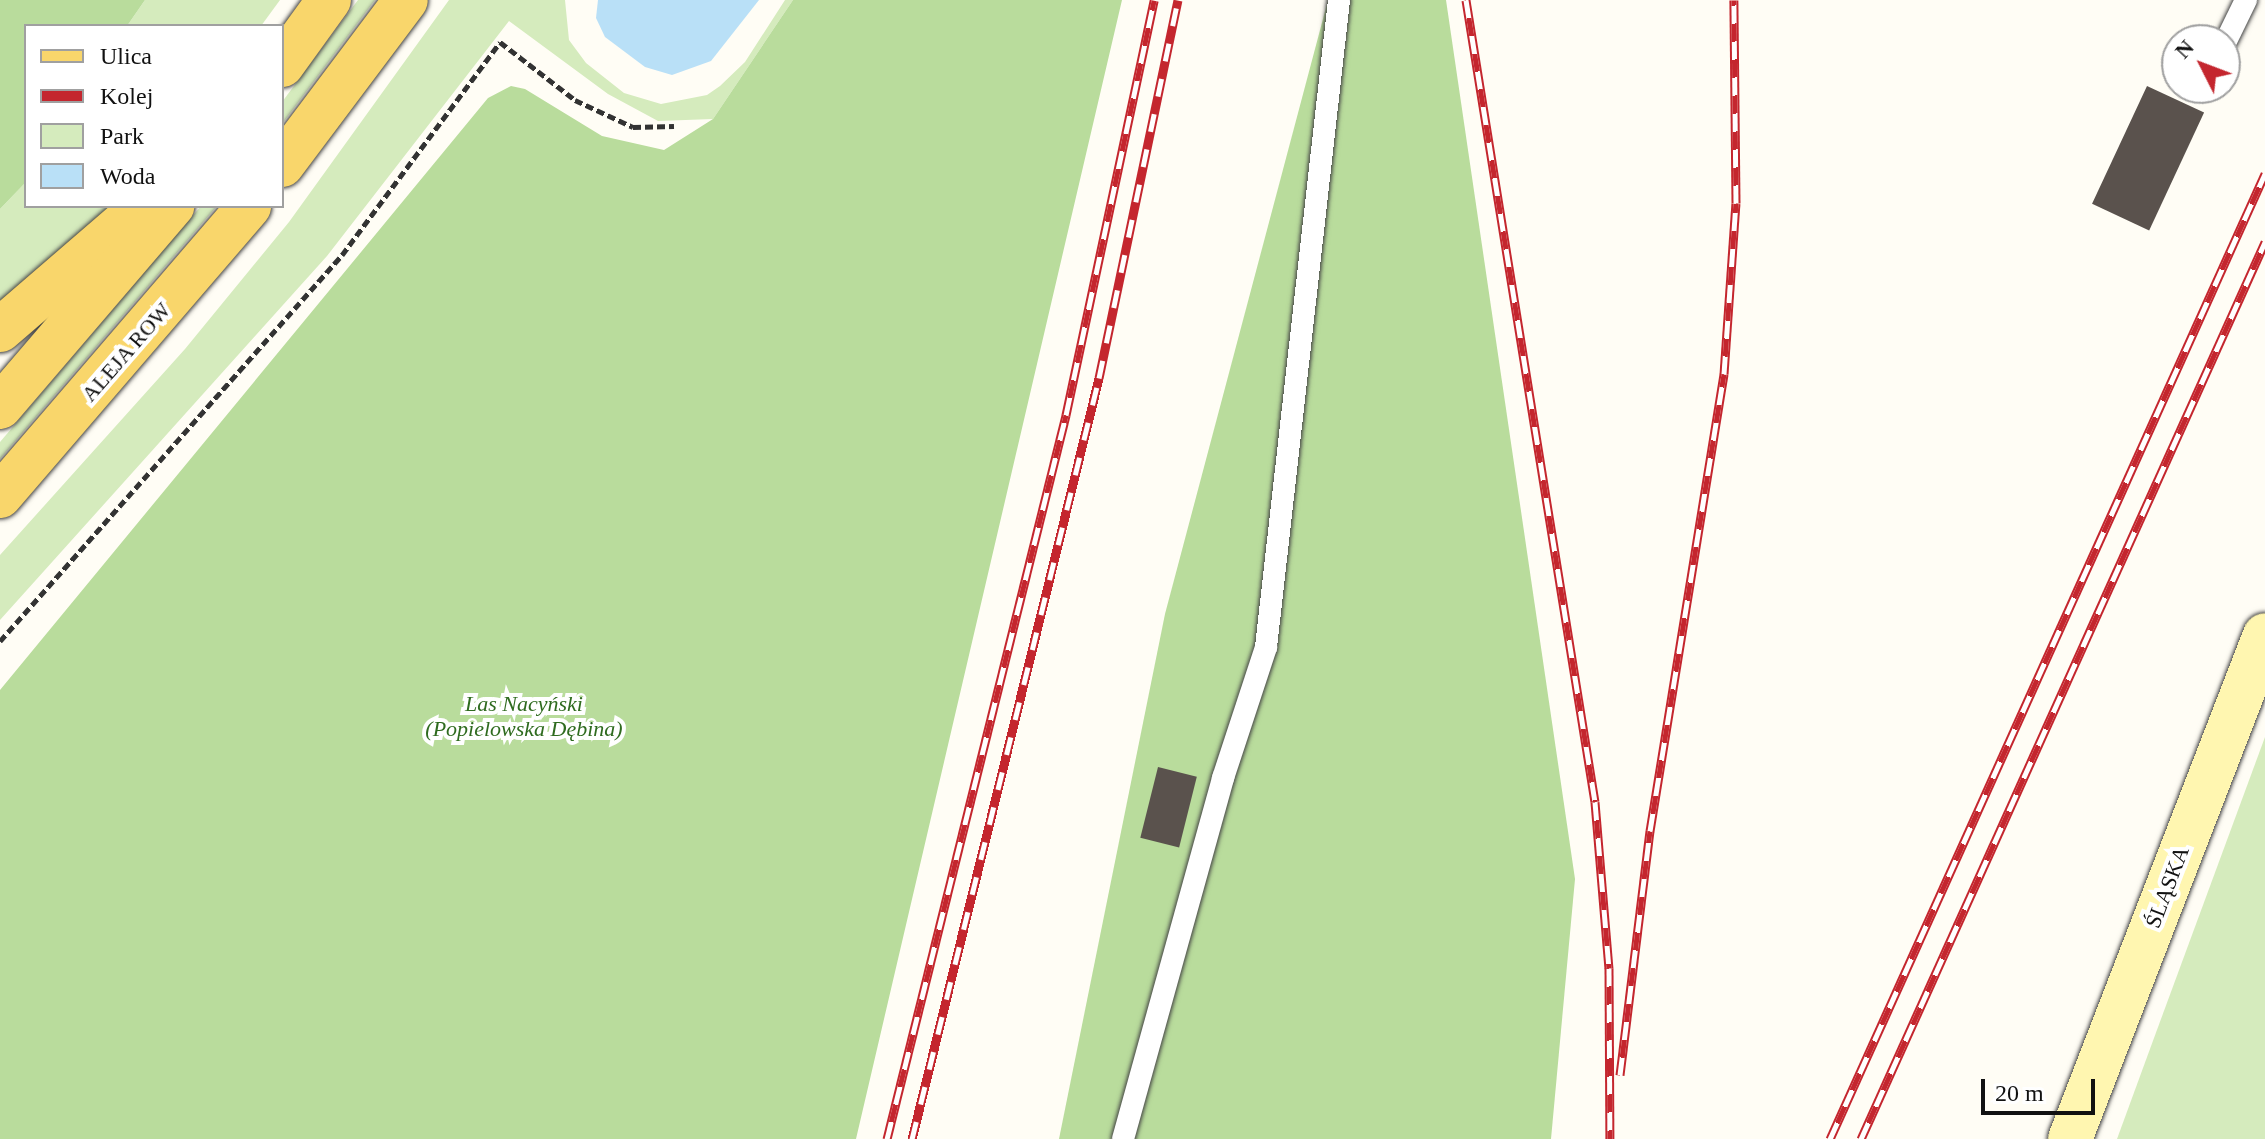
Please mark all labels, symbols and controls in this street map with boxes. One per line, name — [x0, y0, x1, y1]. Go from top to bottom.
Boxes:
legend — [24, 24, 284, 208]
north arrow — [2161, 24, 2241, 104]
text: N — [2170, 35, 2199, 63]
text: Ulica — [100, 43, 152, 69]
text: Kolej — [100, 83, 153, 109]
text: Park — [100, 123, 144, 149]
text: Woda — [100, 163, 155, 189]
street label: ALEJA ROW — [75, 297, 177, 407]
park label: Las Nacyński (Popielowska Dębina) — [425, 690, 623, 742]
street label: ŚLĄSKA — [2139, 842, 2195, 932]
scale bar — [1985, 1063, 2099, 1113]
text: 20 m — [1995, 1080, 2044, 1106]

